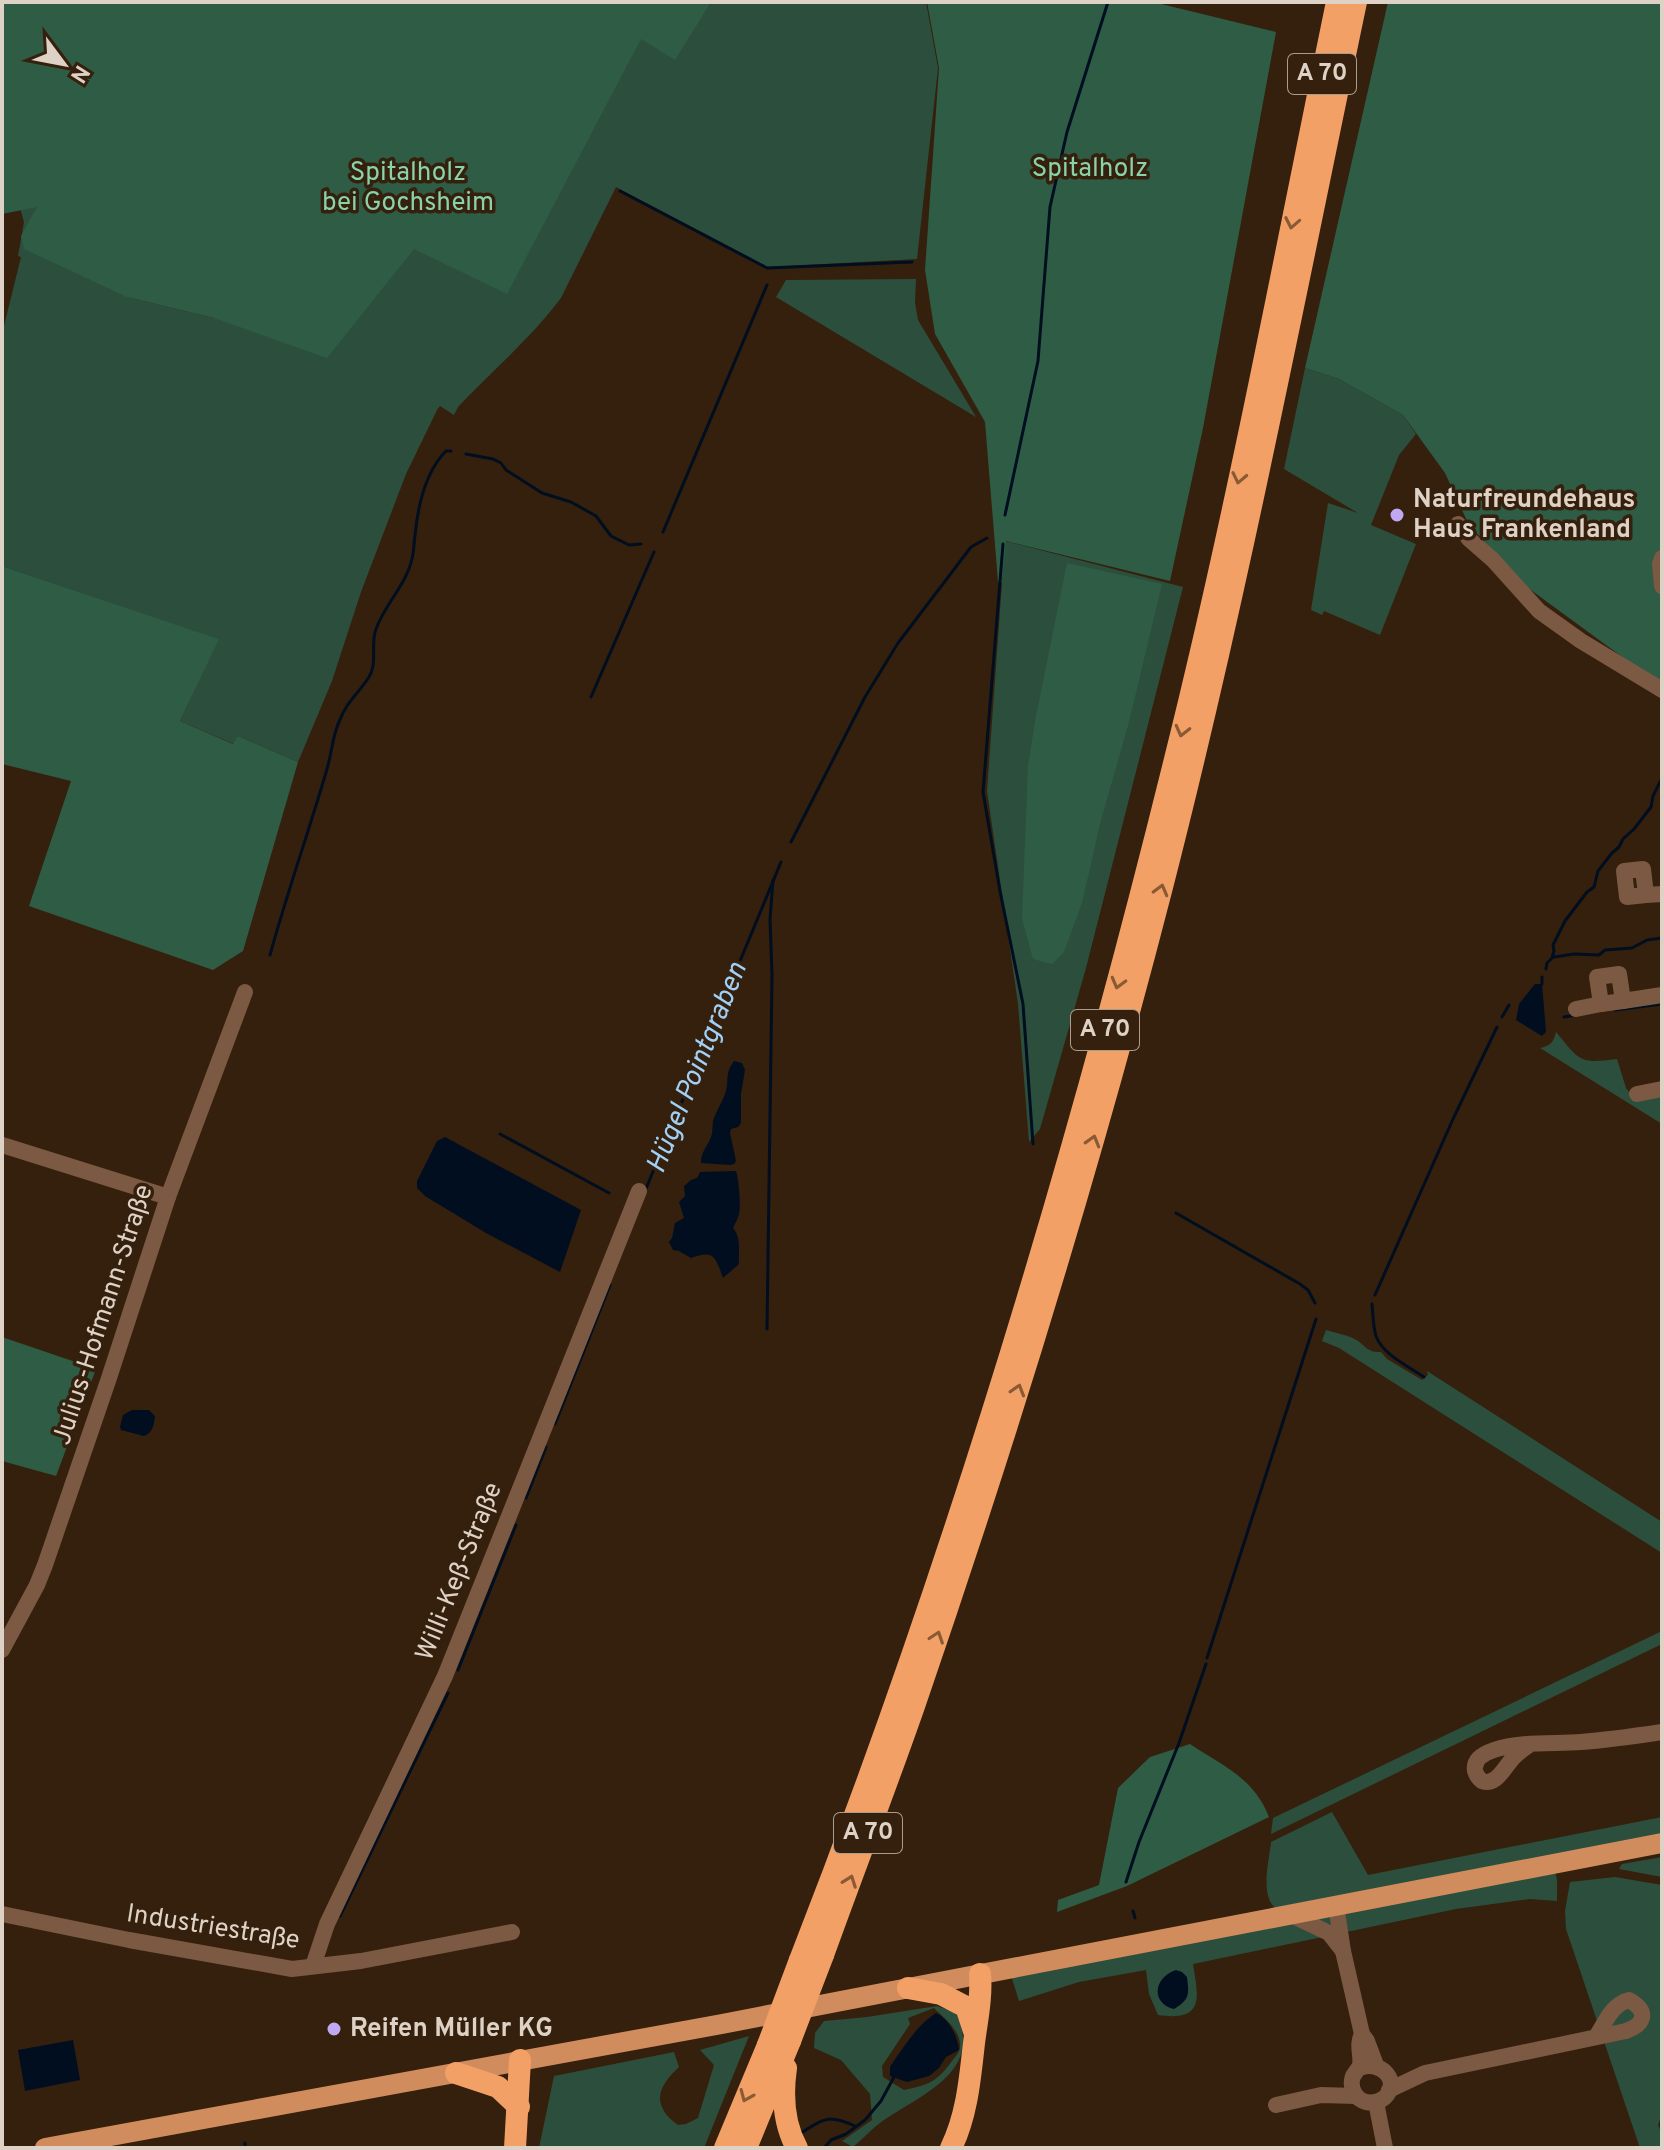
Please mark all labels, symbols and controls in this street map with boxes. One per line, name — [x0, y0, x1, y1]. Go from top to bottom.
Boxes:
north arrow — [24, 24, 104, 104]
road number: A 70 — [1288, 54, 1356, 94]
text: N — [63, 59, 94, 87]
park label: Spitalholz — [1032, 153, 1148, 186]
park label: Spitalholz bei Gochsheim — [322, 157, 494, 220]
one-way arrow — [1284, 216, 1301, 230]
one-way arrow — [1231, 470, 1248, 484]
place label: Naturfreundehaus Haus Frankenland — [1413, 484, 1635, 547]
marker: Naturfreundehaus Haus Frankenland — [1388, 506, 1406, 524]
one-way arrow — [1174, 724, 1191, 738]
one-way arrow — [1152, 883, 1169, 897]
water label: Hügel Pointgraben — [639, 957, 757, 1179]
one-way arrow — [1110, 976, 1127, 990]
road number: A 70 — [1071, 1010, 1139, 1050]
one-way arrow — [1084, 1134, 1100, 1148]
street label: Julius-Hofmann-Straße — [46, 1181, 162, 1449]
one-way arrow — [1009, 1383, 1025, 1397]
street label: Willi-Keß-Straße — [409, 1478, 511, 1666]
one-way arrow — [928, 1631, 944, 1645]
road number: A 70 — [834, 1813, 902, 1853]
one-way arrow — [840, 1875, 857, 1889]
street label: Industriestraße — [124, 1898, 302, 1958]
place label: Reifen Müller KG — [350, 2013, 553, 2046]
marker: Reifen Müller KG — [325, 2020, 343, 2038]
one-way arrow — [740, 2088, 756, 2102]

